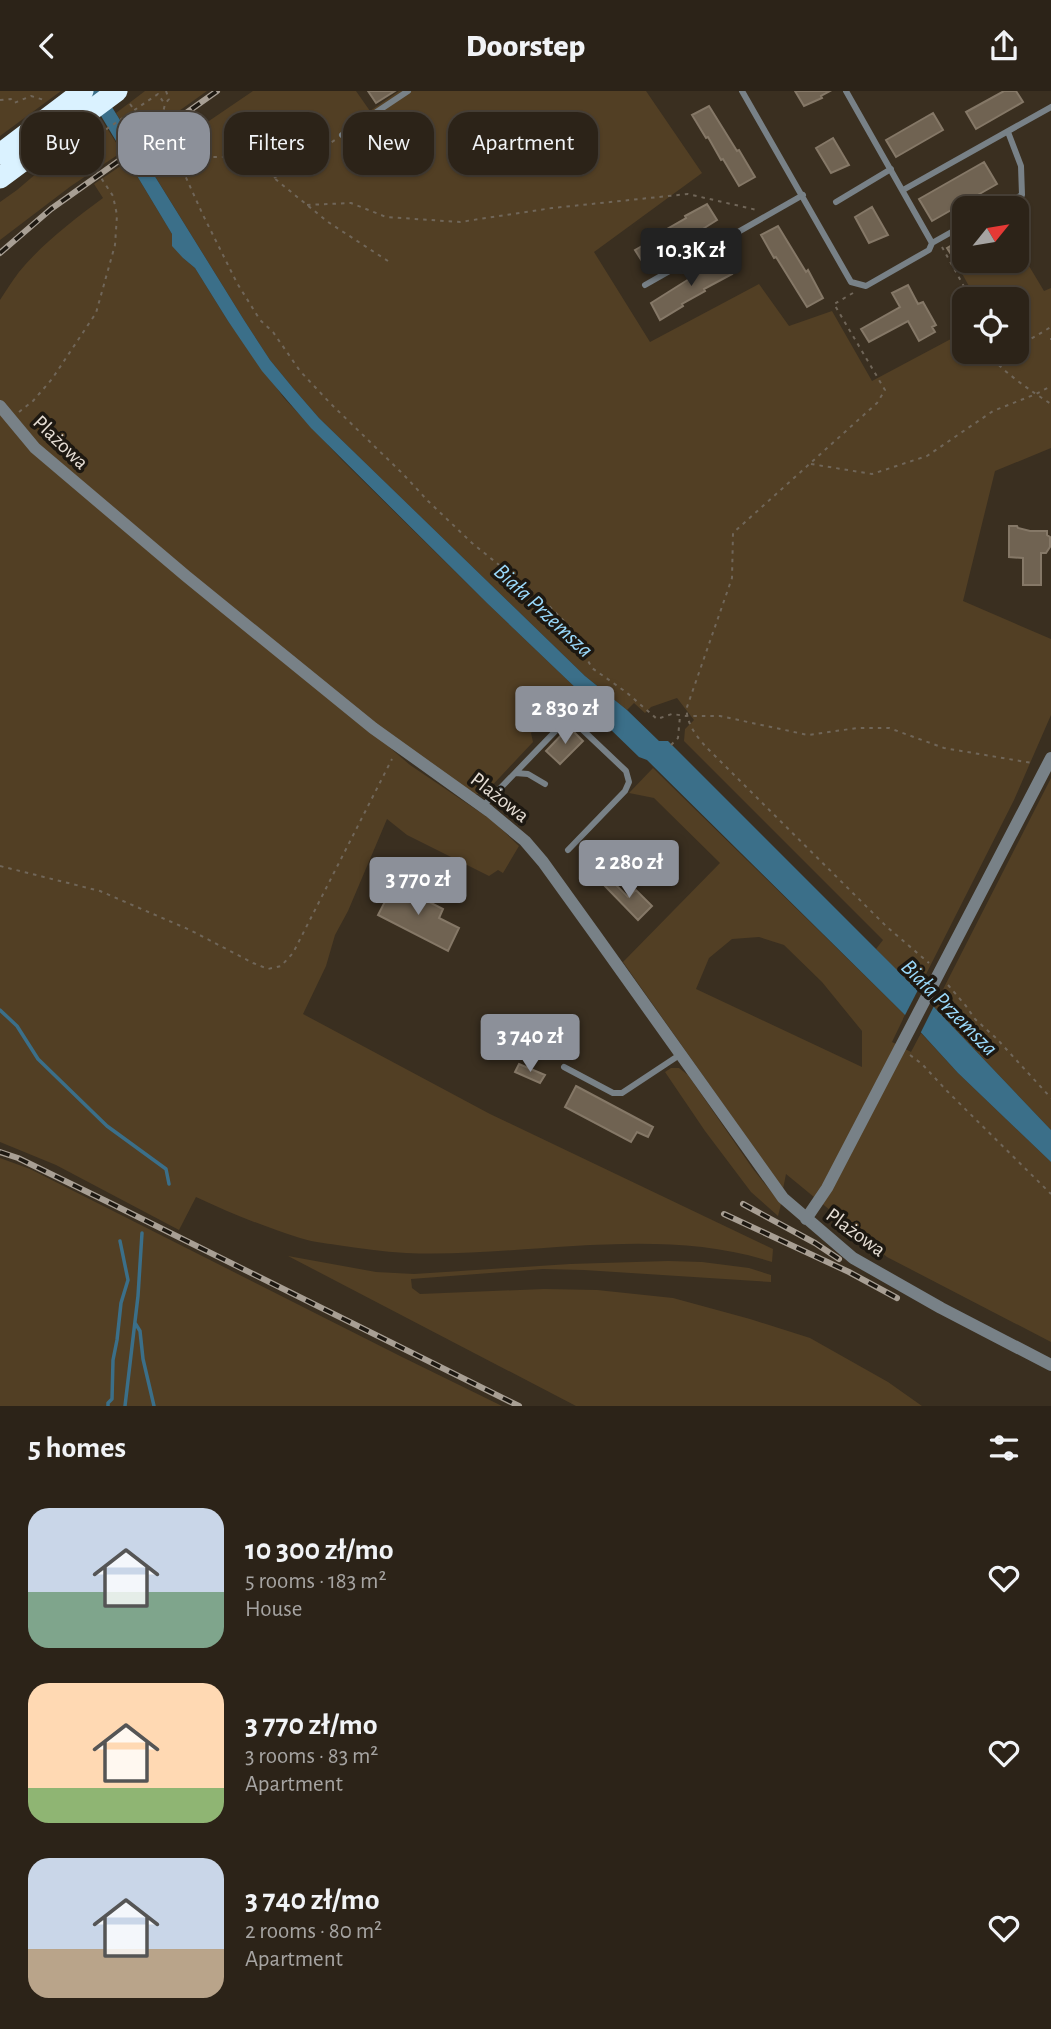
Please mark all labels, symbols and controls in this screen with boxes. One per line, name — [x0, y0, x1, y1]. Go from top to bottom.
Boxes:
icon: back — [28, 27, 66, 65]
icon: share — [985, 27, 1023, 65]
text: Doorstep — [466, 30, 585, 62]
chip: Buy — [21, 112, 104, 175]
chip: Rent — [118, 112, 210, 175]
chip: Filters — [224, 112, 329, 175]
chip: New — [343, 112, 434, 175]
chip: Apartment — [448, 112, 598, 175]
north arrow — [952, 196, 1029, 273]
map controls — [952, 196, 1029, 364]
pin: 10.3K zł — [619, 229, 763, 288]
text: 10.3K zł — [657, 239, 725, 262]
button: locate — [952, 287, 1029, 364]
street label: Plażowa — [29, 411, 93, 474]
water label: Biała Przemsza — [489, 560, 597, 662]
pin: 2 830 zł — [493, 687, 637, 746]
text: 2 830 zł — [531, 697, 599, 720]
street label: Plażowa — [467, 768, 533, 827]
pin: 2 280 zł — [557, 841, 701, 900]
text: 2 280 zł — [595, 851, 663, 874]
pin: 3 770 zł — [346, 857, 490, 917]
text: 3 770 zł — [385, 868, 451, 891]
water label: Biała Przemsza — [896, 955, 1002, 1061]
pin: 3 740 zł — [458, 1014, 602, 1074]
text: 3 740 zł — [497, 1025, 563, 1048]
street label: Plażowa — [822, 1204, 889, 1261]
icon: filters — [985, 1429, 1023, 1467]
text: 5 homes — [28, 1433, 126, 1463]
text: 10 300 zł/mo — [245, 1535, 394, 1565]
icon: home — [84, 1536, 168, 1620]
icon: heart — [985, 1559, 1023, 1597]
text: 5 rooms · 183 m² — [245, 1570, 386, 1593]
text: House — [245, 1598, 302, 1621]
text: 3 770 zł/mo — [245, 1710, 377, 1740]
icon: home — [84, 1711, 168, 1795]
icon: heart — [985, 1734, 1023, 1772]
text: 3 rooms · 83 m² — [245, 1745, 378, 1768]
text: Apartment — [245, 1773, 343, 1796]
text: 3 740 zł/mo — [245, 1885, 380, 1915]
icon: home — [84, 1886, 168, 1970]
icon: heart — [985, 1909, 1023, 1947]
text: 2 rooms · 80 m² — [245, 1920, 382, 1943]
text: Apartment — [245, 1948, 343, 1971]

